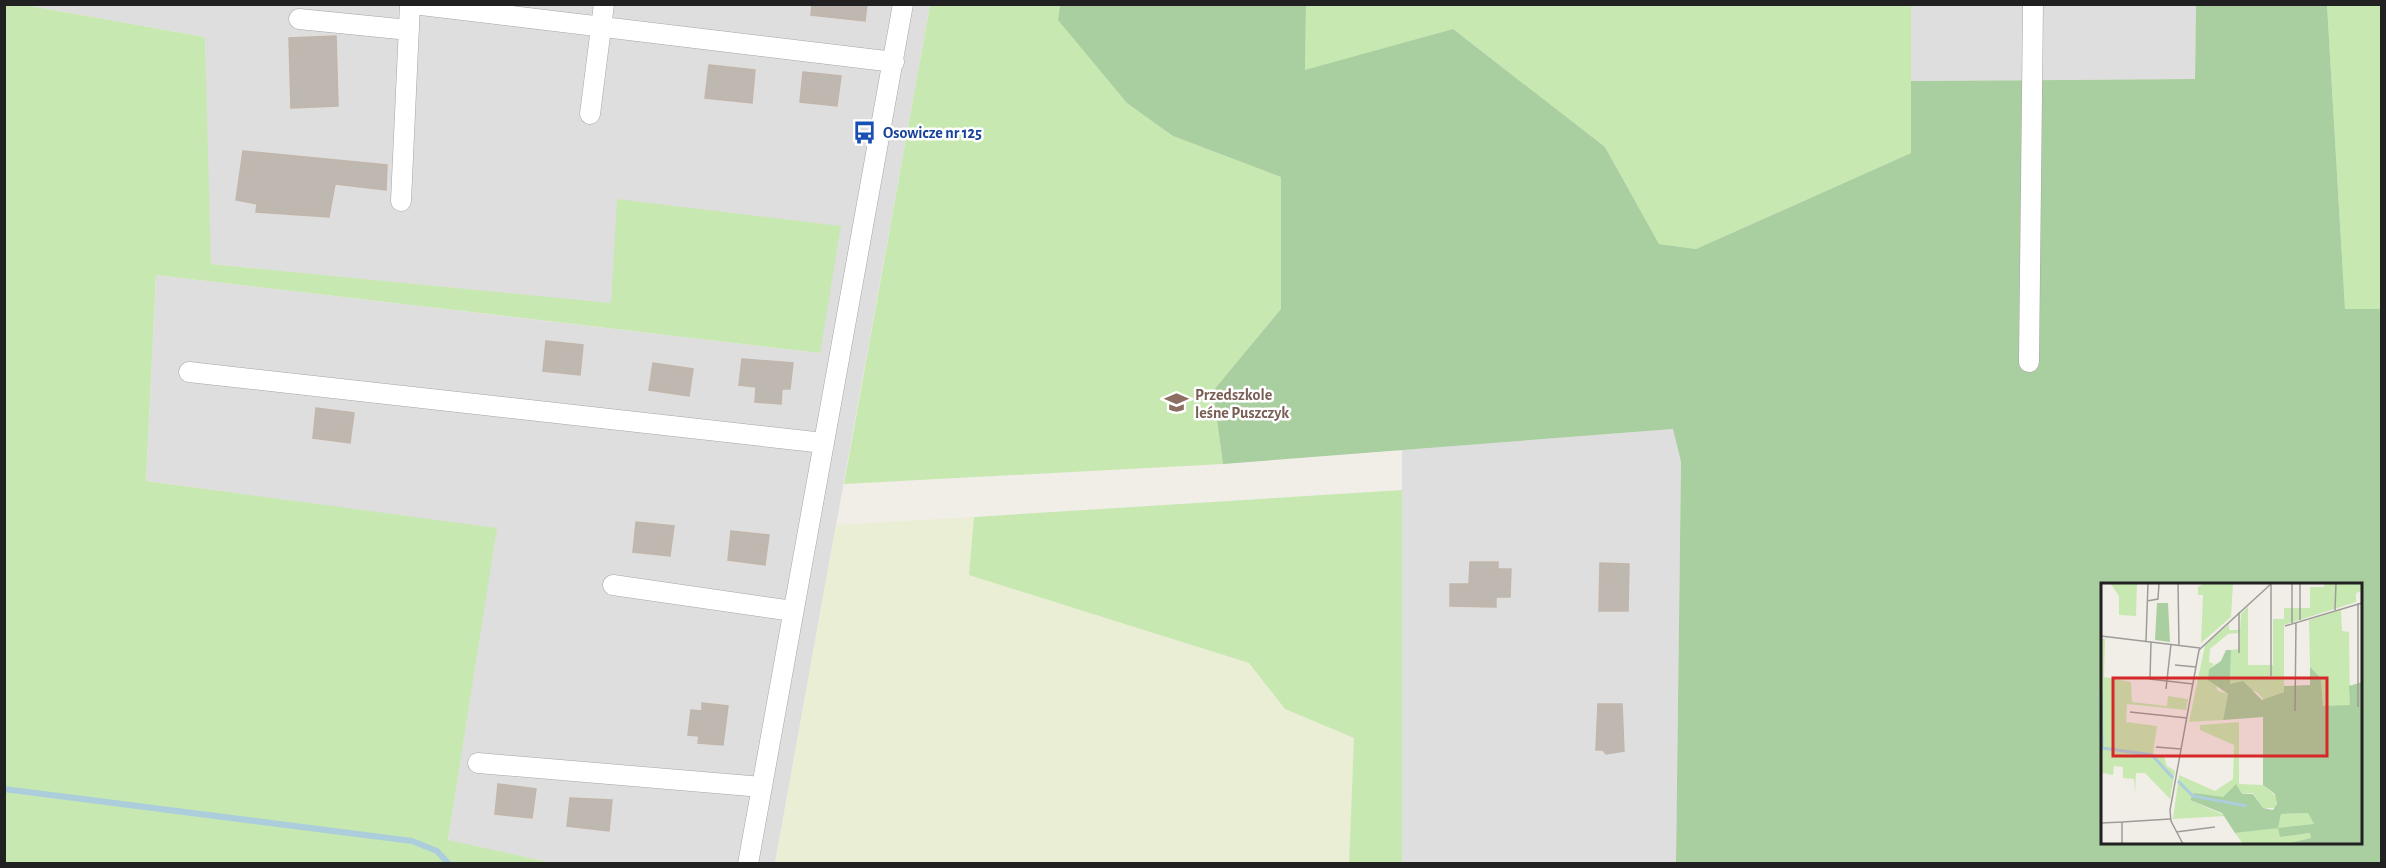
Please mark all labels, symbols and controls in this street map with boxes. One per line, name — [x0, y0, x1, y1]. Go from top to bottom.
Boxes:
bus stop icon: Osowicze nr 125 — [852, 119, 878, 145]
place label: Osowicze nr 125 — [883, 125, 982, 141]
place label: Przedszkole leśne Puszczyk — [1195, 387, 1289, 422]
school or university icon: Przedszkole leśne Puszczyk — [1164, 390, 1190, 416]
inset map — [2101, 583, 2362, 844]

